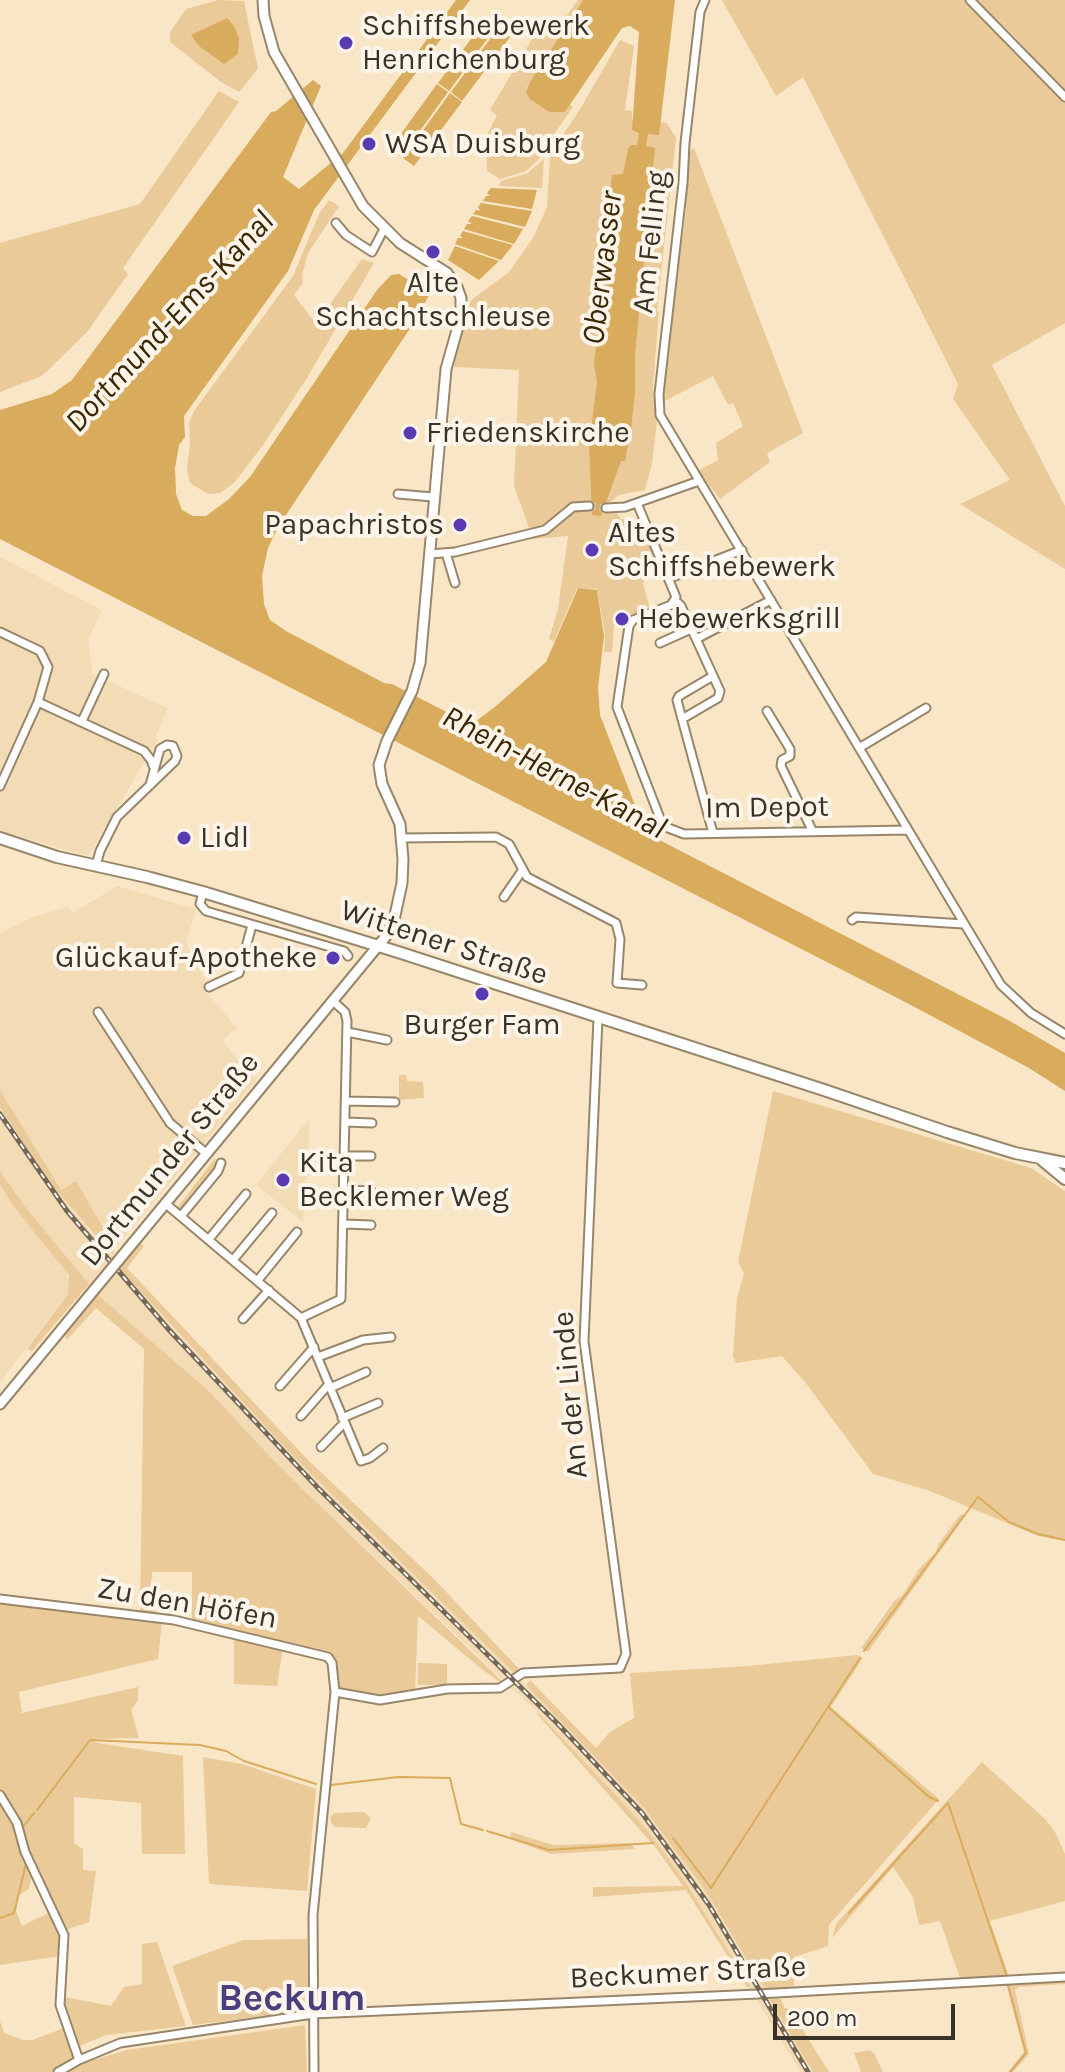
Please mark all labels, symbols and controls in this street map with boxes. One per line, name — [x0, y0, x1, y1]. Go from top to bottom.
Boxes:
place label: Schiffshebewerk Henrichenburg — [362, 8, 590, 78]
marker: Schiffshebewerk Henrichenburg — [337, 34, 355, 52]
place label: WSA Duisburg — [385, 126, 580, 162]
marker: WSA Duisburg — [360, 135, 378, 153]
street label: Am Felling — [626, 169, 676, 315]
water label: Oberwasser — [575, 189, 631, 347]
water label: Dortmund-Ems-Kanal — [57, 203, 283, 441]
marker: Alte Schachtschleuse — [424, 243, 442, 261]
place label: Alte Schachtschleuse — [315, 265, 551, 336]
place label: Friedenskirche — [426, 415, 630, 451]
marker: Friedenskirche — [401, 424, 419, 442]
place label: Papachristos — [264, 507, 444, 543]
place label: Altes Schiffshebewerk — [608, 515, 836, 586]
marker: Papachristos — [451, 516, 469, 534]
marker: Altes Schiffshebewerk — [583, 541, 601, 559]
place label: Hebewerksgrill — [638, 601, 841, 637]
marker: Hebewerksgrill — [613, 610, 631, 628]
water label: Rhein-Herne-Kanal — [435, 698, 673, 848]
street label: Im Depot — [705, 789, 829, 827]
place label: Lidl — [200, 820, 249, 856]
marker: Lidl — [175, 829, 193, 847]
street label: Wittener Straße — [336, 893, 552, 993]
place label: Glückauf-Apotheke — [55, 940, 317, 976]
marker: Glückauf-Apotheke — [324, 949, 342, 967]
marker: Burger Fam — [473, 985, 491, 1003]
place label: Burger Fam — [403, 1007, 561, 1043]
street label: Dortmunder Straße — [73, 1046, 267, 1274]
place label: Kita Becklemer Weg — [299, 1145, 509, 1216]
marker: Kita Becklemer Weg — [274, 1171, 292, 1189]
street label: An der Linde — [546, 1310, 596, 1480]
street label: Zu den Höfen — [94, 1570, 280, 1638]
street label: Beckumer Straße — [569, 1949, 807, 1997]
district label: Beckum — [218, 1976, 366, 2022]
scale bar — [777, 1988, 959, 2038]
text: 200 m — [787, 2004, 858, 2032]

